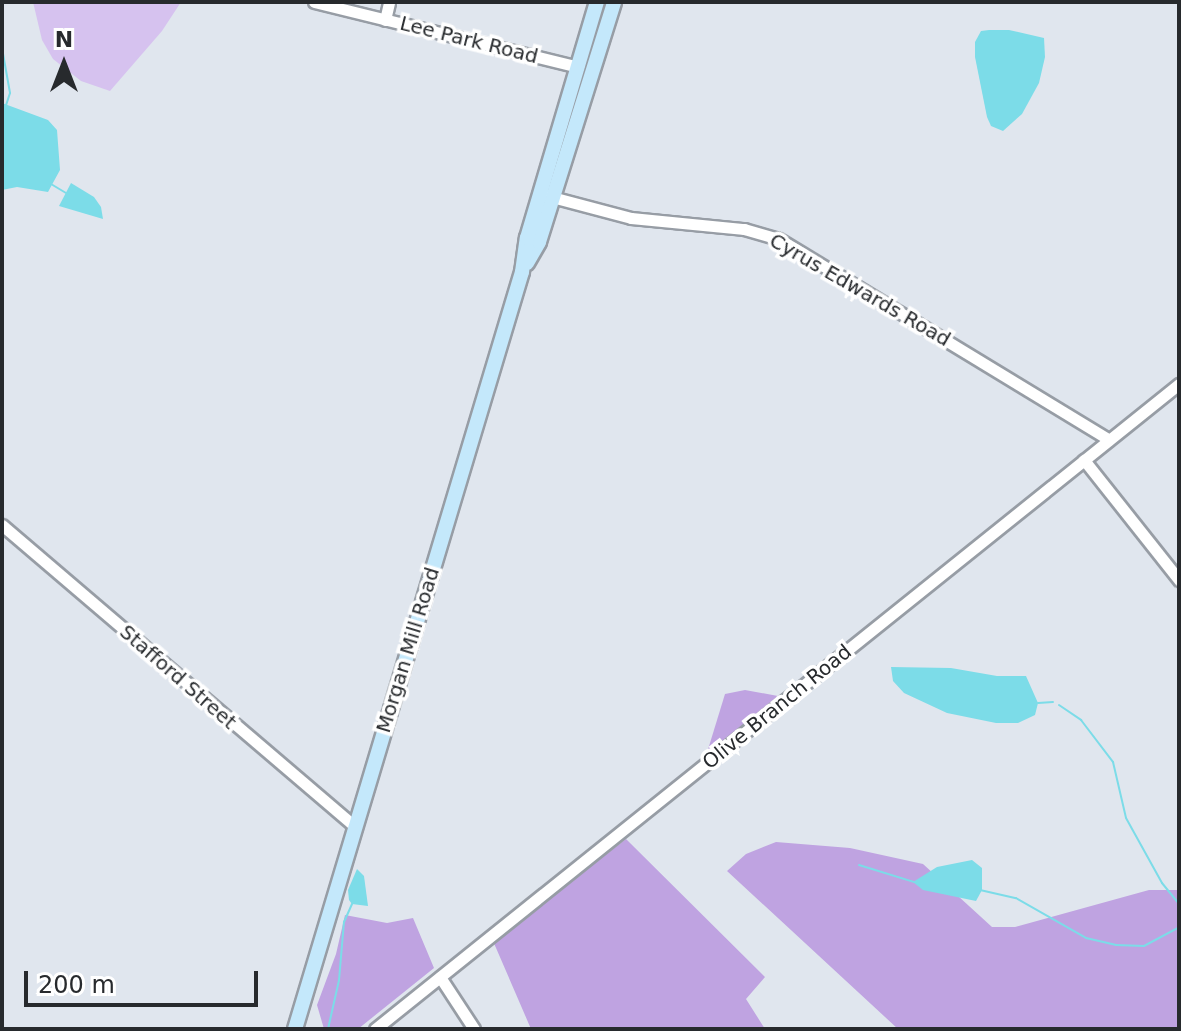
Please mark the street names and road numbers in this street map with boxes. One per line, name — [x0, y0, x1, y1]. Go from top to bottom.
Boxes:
street label: Lee Park Road — [397, 11, 541, 69]
street label: Cyrus Edwards Road — [765, 228, 955, 352]
street label: Morgan Mill Road — [371, 564, 445, 736]
street label: Stafford Street — [115, 620, 241, 734]
street label: Olive Branch Road — [698, 640, 856, 774]

